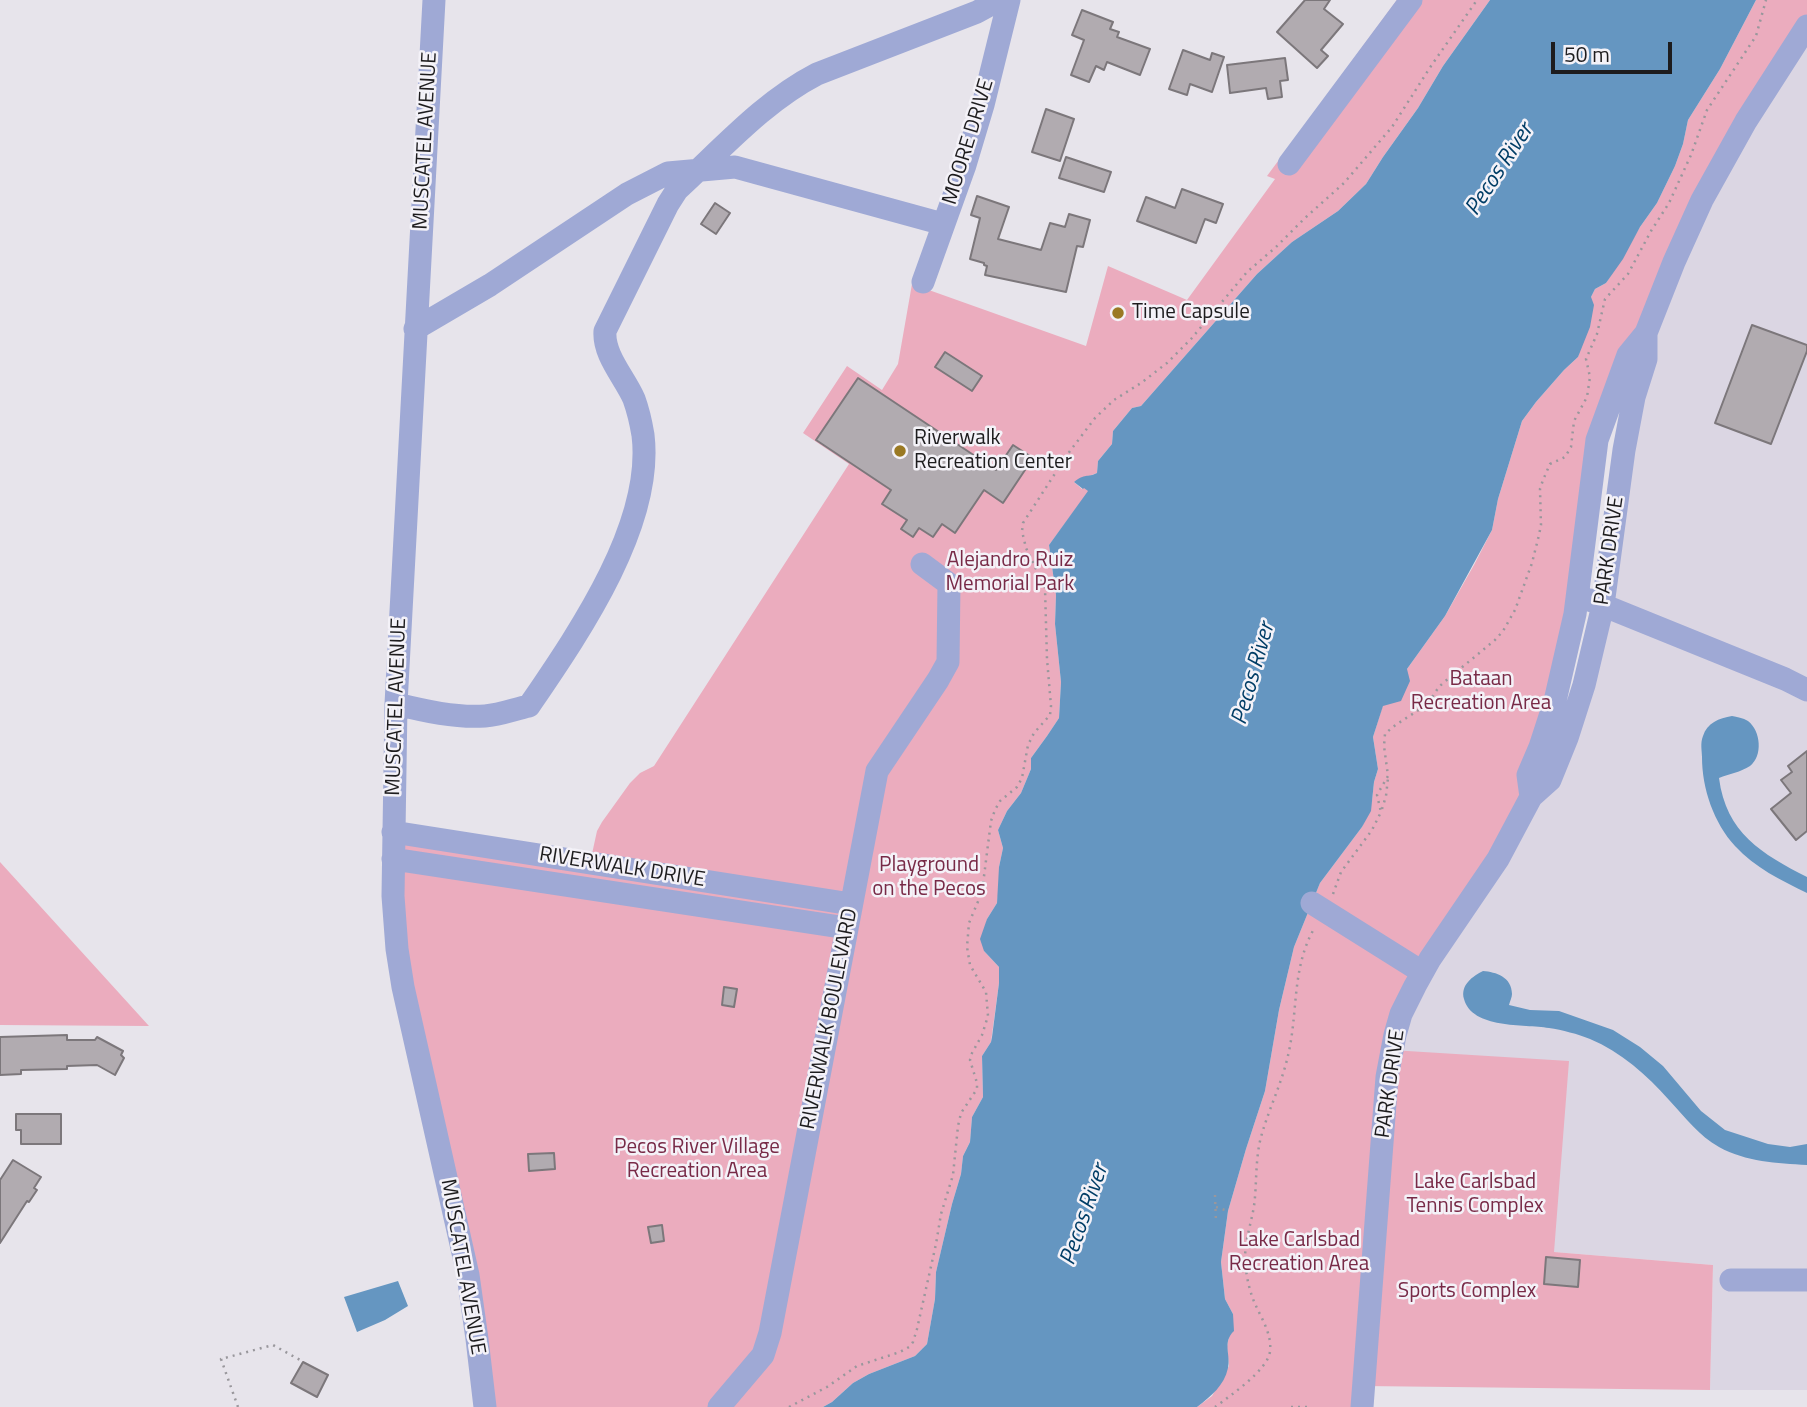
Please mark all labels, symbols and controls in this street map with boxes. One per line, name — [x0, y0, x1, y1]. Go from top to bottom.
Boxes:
scale bar — [1555, 28, 1676, 72]
text: 50 m — [1564, 38, 1610, 70]
street label: MUSCATEL AVENUE — [409, 51, 443, 231]
street label: MOORE DRIVE — [938, 76, 1000, 208]
water label: Pecos River — [1460, 119, 1540, 221]
place label: Time Capsule — [1132, 300, 1250, 326]
marker: Time Capsule — [1110, 305, 1126, 321]
place label: Riverwalk Recreation Center — [914, 426, 1072, 476]
marker: Riverwalk Recreation Center — [892, 443, 908, 459]
street label: PARK DRIVE — [1590, 495, 1630, 607]
park label: Alejandro Ruiz Memorial Park — [946, 548, 1074, 598]
street label: MUSCATEL AVENUE — [381, 618, 413, 796]
water label: Pecos River — [1226, 620, 1282, 728]
park label: Bataan Recreation Area — [1411, 667, 1551, 717]
street label: RIVERWALK DRIVE — [537, 842, 707, 894]
park label: Playground on the Pecos — [872, 853, 986, 903]
street label: RIVERWALK BOULEVARD — [796, 906, 864, 1132]
street label: PARK DRIVE — [1371, 1028, 1411, 1140]
park label: Pecos River Village Recreation Area — [614, 1135, 780, 1185]
water label: Pecos River — [1055, 1161, 1115, 1269]
park label: Lake Carlsbad Tennis Complex — [1406, 1170, 1544, 1220]
street label: MUSCATEL AVENUE — [434, 1177, 490, 1357]
park label: Lake Carlsbad Recreation Area — [1229, 1228, 1369, 1278]
park label: Sports Complex — [1398, 1279, 1536, 1305]

